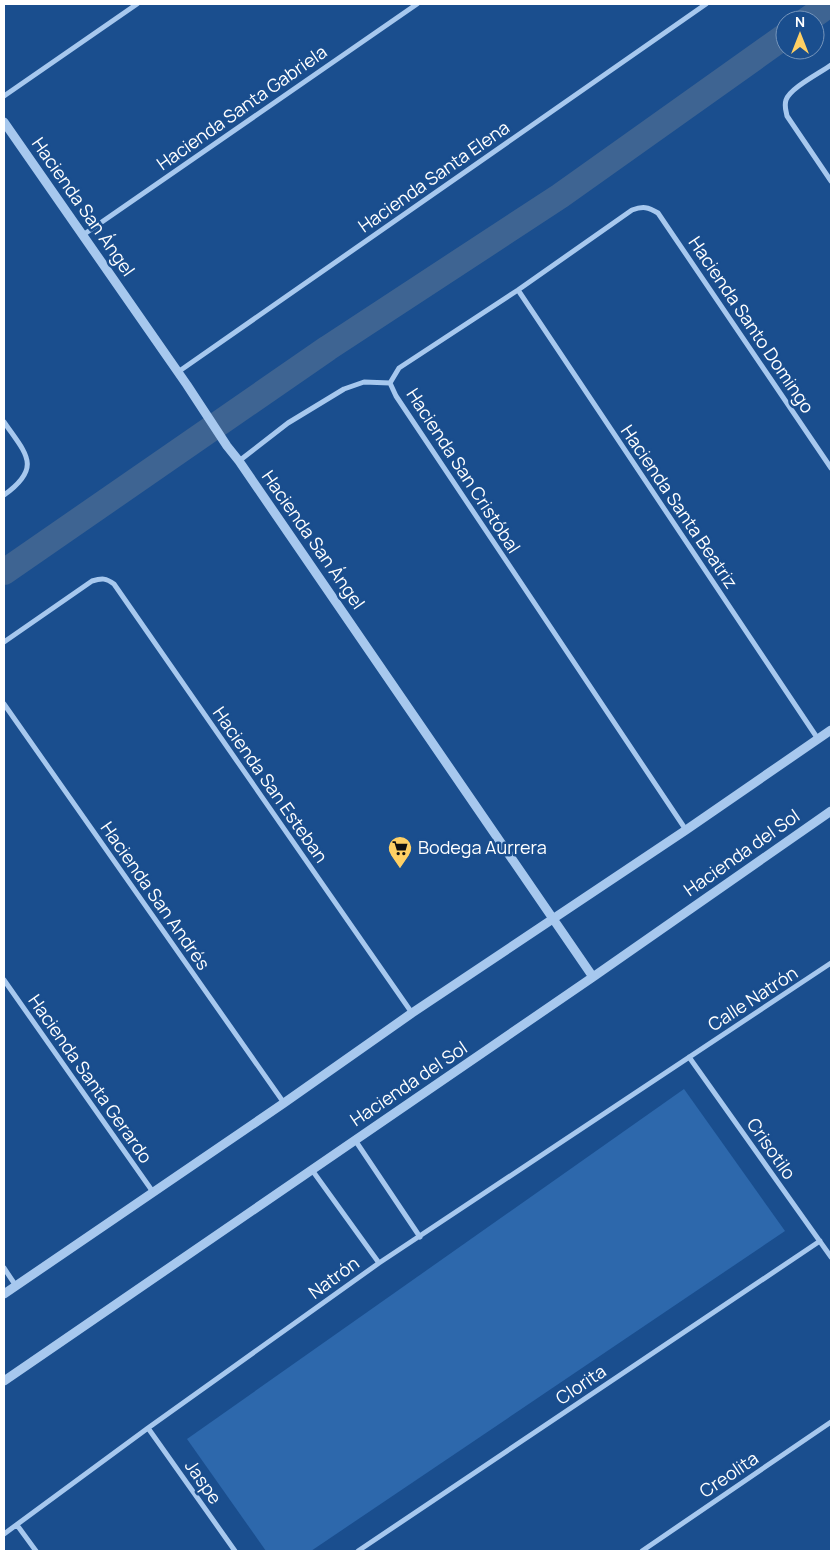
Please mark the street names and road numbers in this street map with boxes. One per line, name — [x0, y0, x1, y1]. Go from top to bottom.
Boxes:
street label: Hacienda Santa Gabriela — [152, 39, 331, 175]
street label: Hacienda Santa Elena — [353, 115, 514, 237]
street label: Hacienda San Ángel — [27, 132, 141, 281]
street label: Hacienda Santo Domingo — [684, 231, 820, 418]
street label: Hacienda San Cristóbal — [401, 383, 526, 558]
street label: Hacienda Santa Beatriz — [616, 420, 744, 593]
street label: Hacienda San Ángel — [257, 465, 371, 614]
street label: Hacienda San Esteban — [208, 702, 334, 867]
street label: Hacienda del Sol — [679, 803, 804, 901]
street label: Hacienda San Andrés — [96, 816, 216, 974]
street label: Calle Natrón — [703, 960, 802, 1036]
street label: Hacienda Santa Gerardo — [23, 989, 158, 1168]
street label: Hacienda del Sol — [345, 1035, 472, 1131]
street label: Crisotilo — [742, 1113, 802, 1184]
street label: Natrón — [303, 1251, 364, 1304]
street label: Clorita — [551, 1359, 610, 1410]
street label: Creolita — [694, 1446, 763, 1503]
street label: Jaspe — [180, 1454, 228, 1508]

